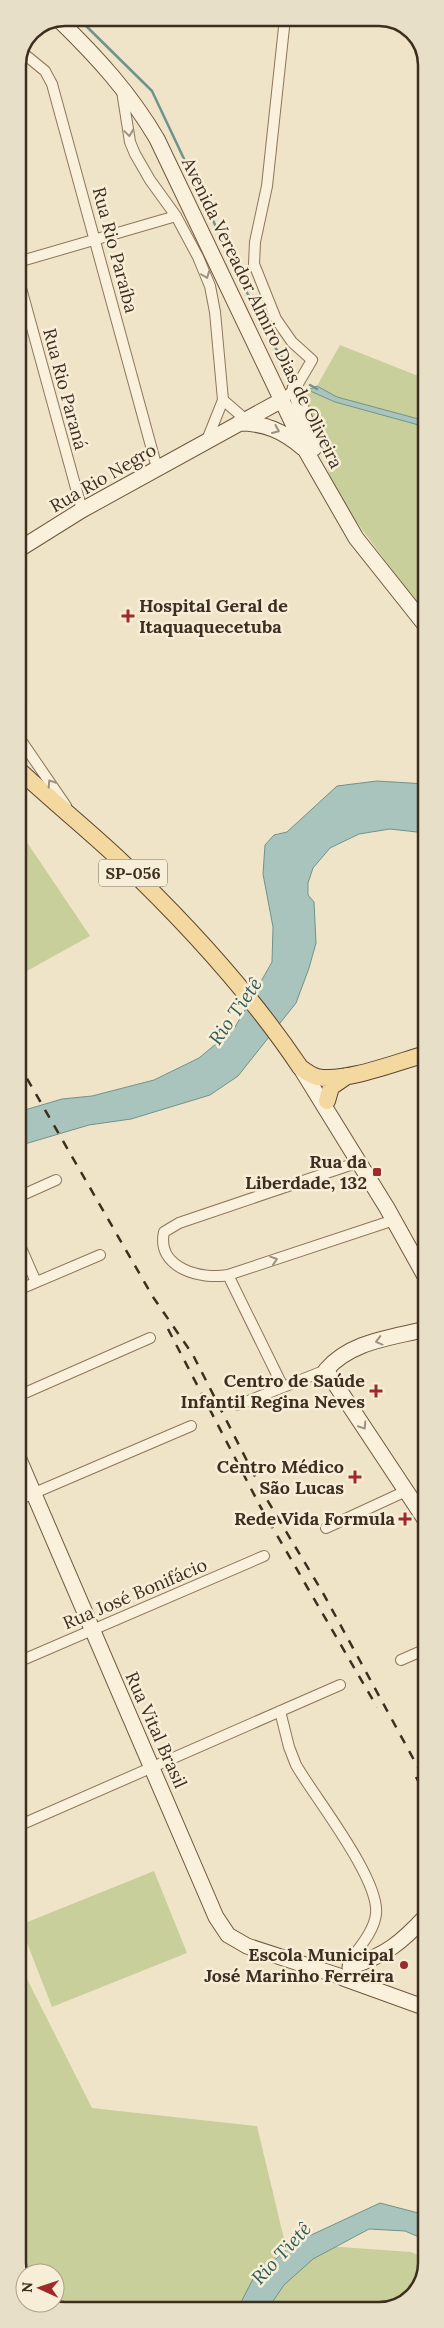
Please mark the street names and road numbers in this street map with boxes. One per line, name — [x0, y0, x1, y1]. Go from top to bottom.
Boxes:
street label: Avenida Vereador Almiro Dias de Oliveira — [176, 153, 348, 472]
street label: Rua Rio Paraíba — [88, 184, 143, 315]
street label: Rua Rio Paraná — [38, 326, 93, 452]
street label: Rua Rio Negro — [45, 438, 160, 517]
road number: SP-056 — [99, 860, 167, 886]
street label: Rua José Bonifácio — [59, 1553, 210, 1634]
street label: Rua Vital Brasil — [121, 1668, 192, 1792]

